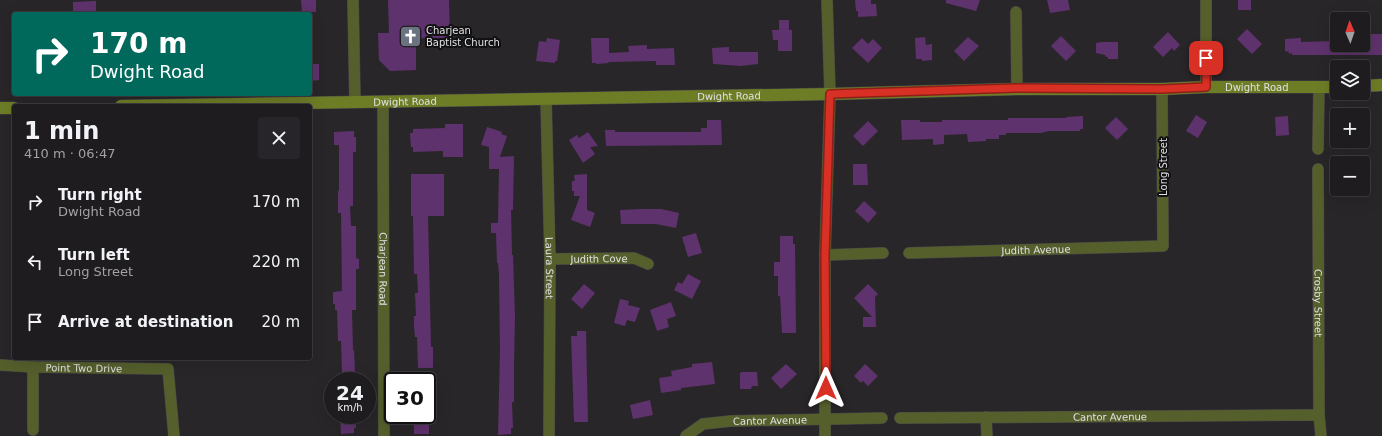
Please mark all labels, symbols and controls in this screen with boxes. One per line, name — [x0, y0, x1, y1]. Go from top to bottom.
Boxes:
north arrow — [1330, 12, 1370, 52]
map controls — [1330, 12, 1370, 196]
church icon: Charjean Baptist Church — [398, 23, 424, 49]
place label: Charjean Baptist Church — [426, 25, 500, 48]
text: 170 m — [90, 27, 187, 60]
icon: right — [24, 28, 76, 80]
pin — [1189, 41, 1223, 75]
icon: arrive — [1195, 47, 1217, 69]
button: layers — [1330, 60, 1370, 100]
text: Dwight Road — [90, 61, 204, 82]
street label: Dwight Road — [1225, 82, 1289, 93]
street label: Dwight Road — [697, 90, 761, 102]
street label: Dwight Road — [373, 95, 437, 107]
button: + — [1330, 108, 1370, 148]
text: 1 min — [24, 117, 99, 145]
button: close — [258, 117, 300, 159]
street label: Long Street — [1158, 138, 1169, 196]
text: 410 m · 06:47 — [24, 146, 115, 161]
button: − — [1330, 156, 1370, 196]
text: Turn right — [58, 186, 142, 204]
icon: right — [24, 191, 46, 213]
text: 170 m — [252, 193, 300, 211]
text: Dwight Road — [58, 204, 141, 219]
street label: Charjean Road — [378, 232, 389, 306]
street label: Laura Street — [544, 237, 556, 299]
street label: Judith Avenue — [1000, 243, 1071, 256]
text: Turn left — [58, 246, 130, 264]
icon: left — [24, 251, 46, 273]
text: 220 m — [252, 253, 300, 271]
street label: Judith Cove — [569, 253, 628, 264]
text: Long Street — [58, 264, 133, 279]
street label: Crosby Street — [1313, 269, 1324, 337]
icon: arrive — [24, 311, 46, 333]
text: Arrive at destination — [58, 313, 233, 331]
text: 20 m — [262, 313, 300, 331]
street label: Point Two Drive — [46, 362, 122, 374]
position arrow — [805, 367, 847, 409]
speed limit sign: 30 — [384, 372, 436, 424]
text: 24 — [336, 381, 364, 405]
text: km/h — [337, 402, 363, 413]
street label: Cantor Avenue — [1073, 411, 1147, 422]
street label: Cantor Avenue — [733, 414, 807, 426]

